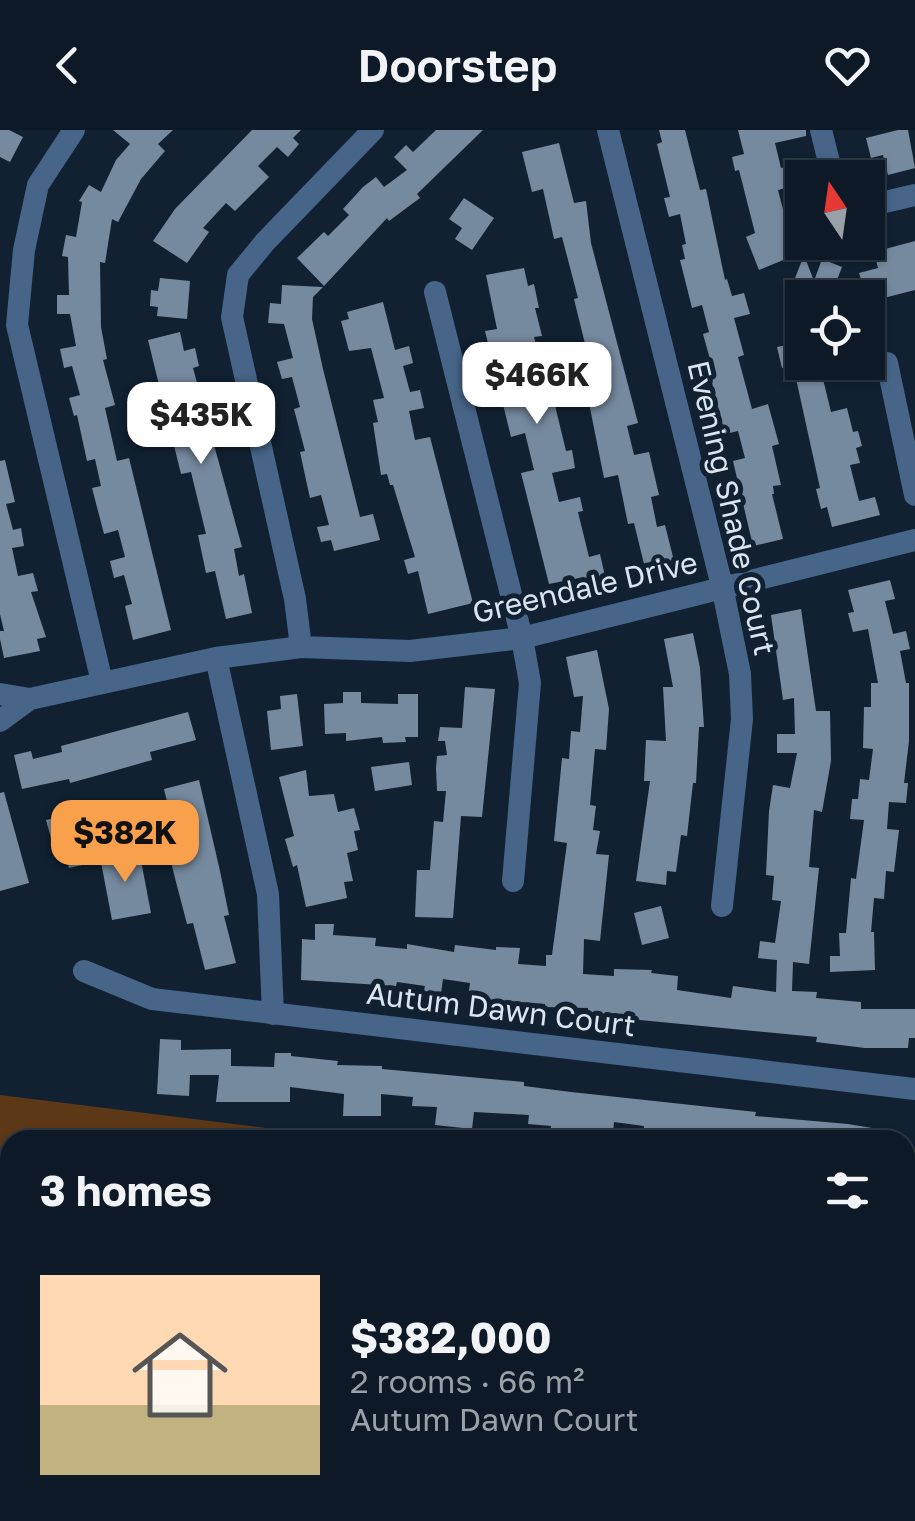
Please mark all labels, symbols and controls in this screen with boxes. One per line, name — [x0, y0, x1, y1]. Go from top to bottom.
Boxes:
icon: back — [40, 38, 95, 93]
text: Doorstep — [358, 38, 557, 92]
icon: heart — [820, 38, 875, 93]
north arrow — [785, 160, 885, 260]
map controls — [785, 160, 885, 380]
button: locate — [785, 280, 885, 380]
pin: $466K — [467, 342, 607, 427]
text: $466K — [484, 355, 590, 393]
street label: Evening Shade Court — [681, 357, 783, 659]
pin: $435K — [131, 382, 271, 467]
text: $435K — [149, 395, 253, 433]
street label: Greendale Drive — [469, 544, 701, 630]
pin: $382K — [55, 800, 195, 885]
text: $382K — [73, 813, 177, 851]
street label: Autum Dawn Court — [365, 975, 638, 1043]
icon: filters — [820, 1163, 875, 1218]
text: 3 homes — [40, 1165, 212, 1215]
text: $382,000 — [350, 1312, 552, 1362]
icon: home — [120, 1315, 240, 1435]
text: 2 rooms · 66 m² — [350, 1362, 585, 1400]
text: Autum Dawn Court — [350, 1400, 639, 1438]

